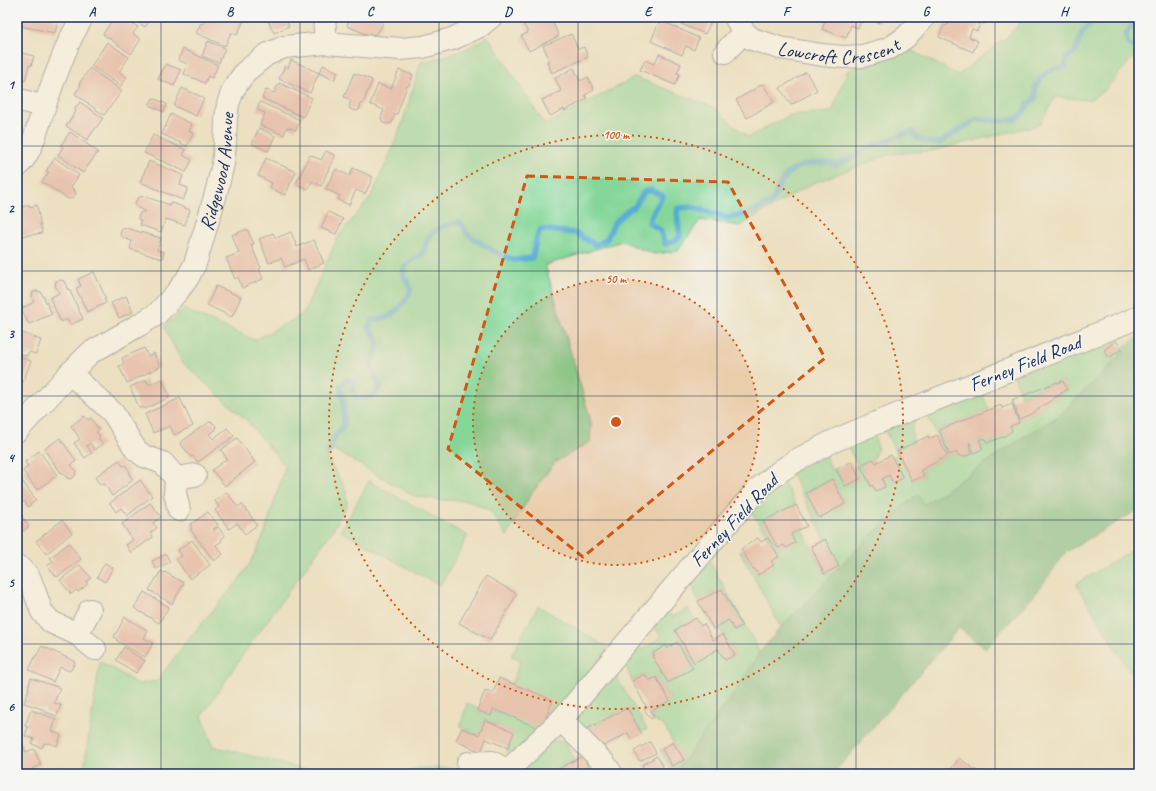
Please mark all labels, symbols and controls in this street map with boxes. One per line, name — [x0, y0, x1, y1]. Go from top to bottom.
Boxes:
text: A — [89, 4, 97, 20]
text: B — [227, 4, 235, 20]
text: C — [367, 4, 375, 20]
text: D — [504, 4, 513, 20]
text: E — [645, 4, 654, 20]
text: F — [783, 4, 792, 20]
text: G — [923, 4, 931, 20]
text: H — [1060, 4, 1070, 20]
street label: Lowcroft Crescent — [776, 32, 907, 70]
text: 1 — [8, 77, 16, 93]
street label: Ridgewood Avenue — [194, 110, 240, 233]
text: 100 m — [603, 127, 630, 143]
text: 2 — [8, 201, 15, 217]
text: 50 m — [606, 271, 627, 287]
text: 3 — [8, 326, 15, 342]
street label: Ferney Field Road — [966, 329, 1088, 397]
centre of rings — [609, 415, 623, 429]
text: 4 — [8, 450, 16, 466]
street label: Ferney Field Road — [685, 466, 786, 572]
text: 5 — [8, 575, 15, 591]
text: 6 — [8, 699, 15, 715]

